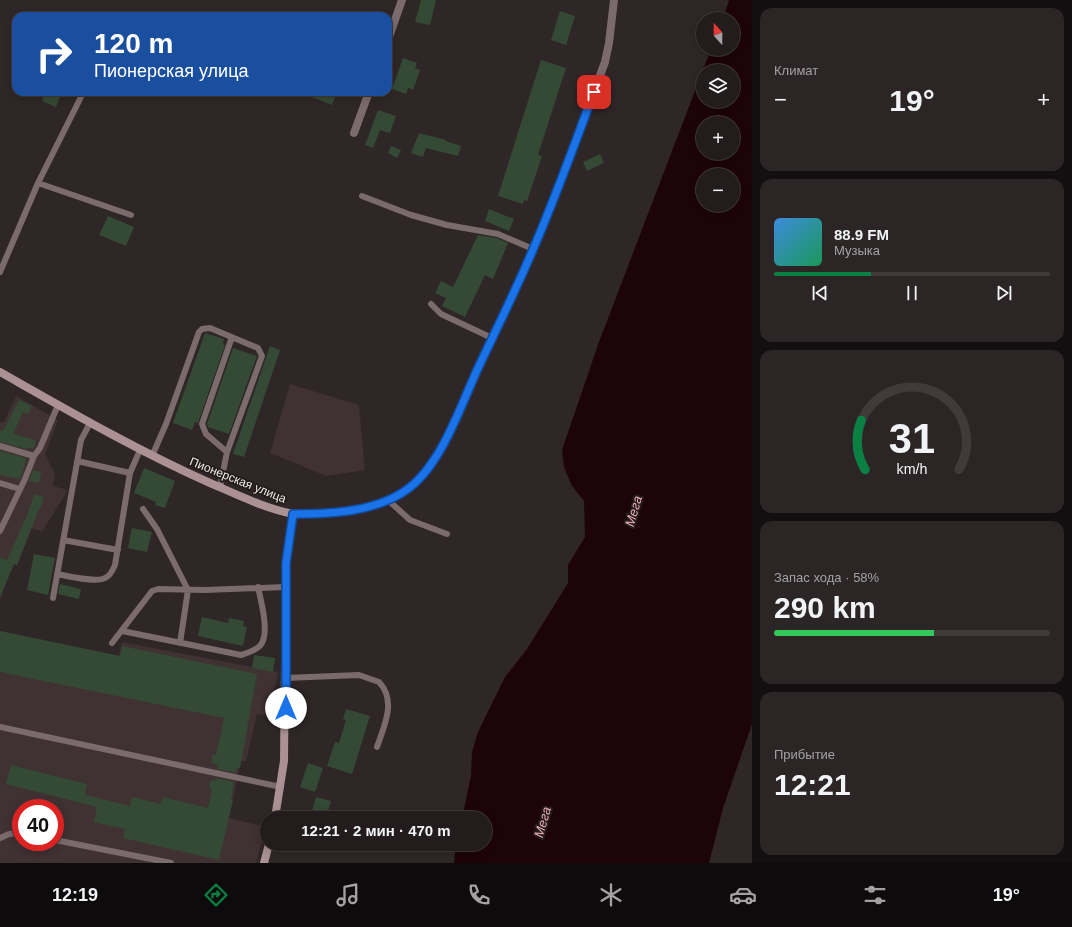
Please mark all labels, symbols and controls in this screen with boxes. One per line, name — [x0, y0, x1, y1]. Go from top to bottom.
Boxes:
north arrow — [696, 12, 740, 56]
map controls — [696, 12, 740, 212]
icon: right — [28, 28, 80, 80]
text: 120 m — [94, 28, 173, 59]
text: Пионерская улица — [94, 61, 248, 81]
text: Климат — [774, 63, 818, 78]
button: layers — [696, 64, 740, 108]
pin — [577, 75, 611, 109]
icon: arrive — [583, 81, 605, 103]
text: 19° — [889, 84, 935, 117]
text: − — [774, 87, 787, 112]
text: + — [1037, 87, 1050, 112]
button: + — [696, 116, 740, 160]
button: − — [696, 168, 740, 212]
text: 88.9 FM — [834, 226, 889, 243]
text: Музыка — [834, 243, 880, 258]
icon: previous — [809, 282, 831, 304]
icon: pause — [901, 282, 923, 304]
icon: next — [993, 282, 1015, 304]
text: 31 — [889, 414, 935, 461]
street label: Пионерская улица — [188, 454, 289, 506]
text: km/h — [897, 460, 928, 476]
water label: Мега — [622, 494, 645, 528]
text: Запас хода · 58% — [774, 570, 879, 585]
text: 290 km — [774, 591, 876, 624]
position arrow — [265, 687, 307, 729]
text: Прибытие — [774, 747, 835, 762]
text: 12:21 — [774, 768, 851, 801]
speed limit sign: 40 — [12, 799, 64, 851]
water label: Мега — [531, 805, 554, 839]
text: 12:21 · 2 мин · 470 m — [301, 822, 451, 839]
icon: directions — [202, 881, 230, 909]
icon: music — [334, 881, 362, 909]
icon: phone — [465, 881, 493, 909]
icon: climate — [597, 881, 625, 909]
icon: car — [729, 881, 757, 909]
icon: filters — [861, 881, 889, 909]
text: 12:19 — [52, 885, 98, 905]
text: 19° — [993, 885, 1020, 905]

